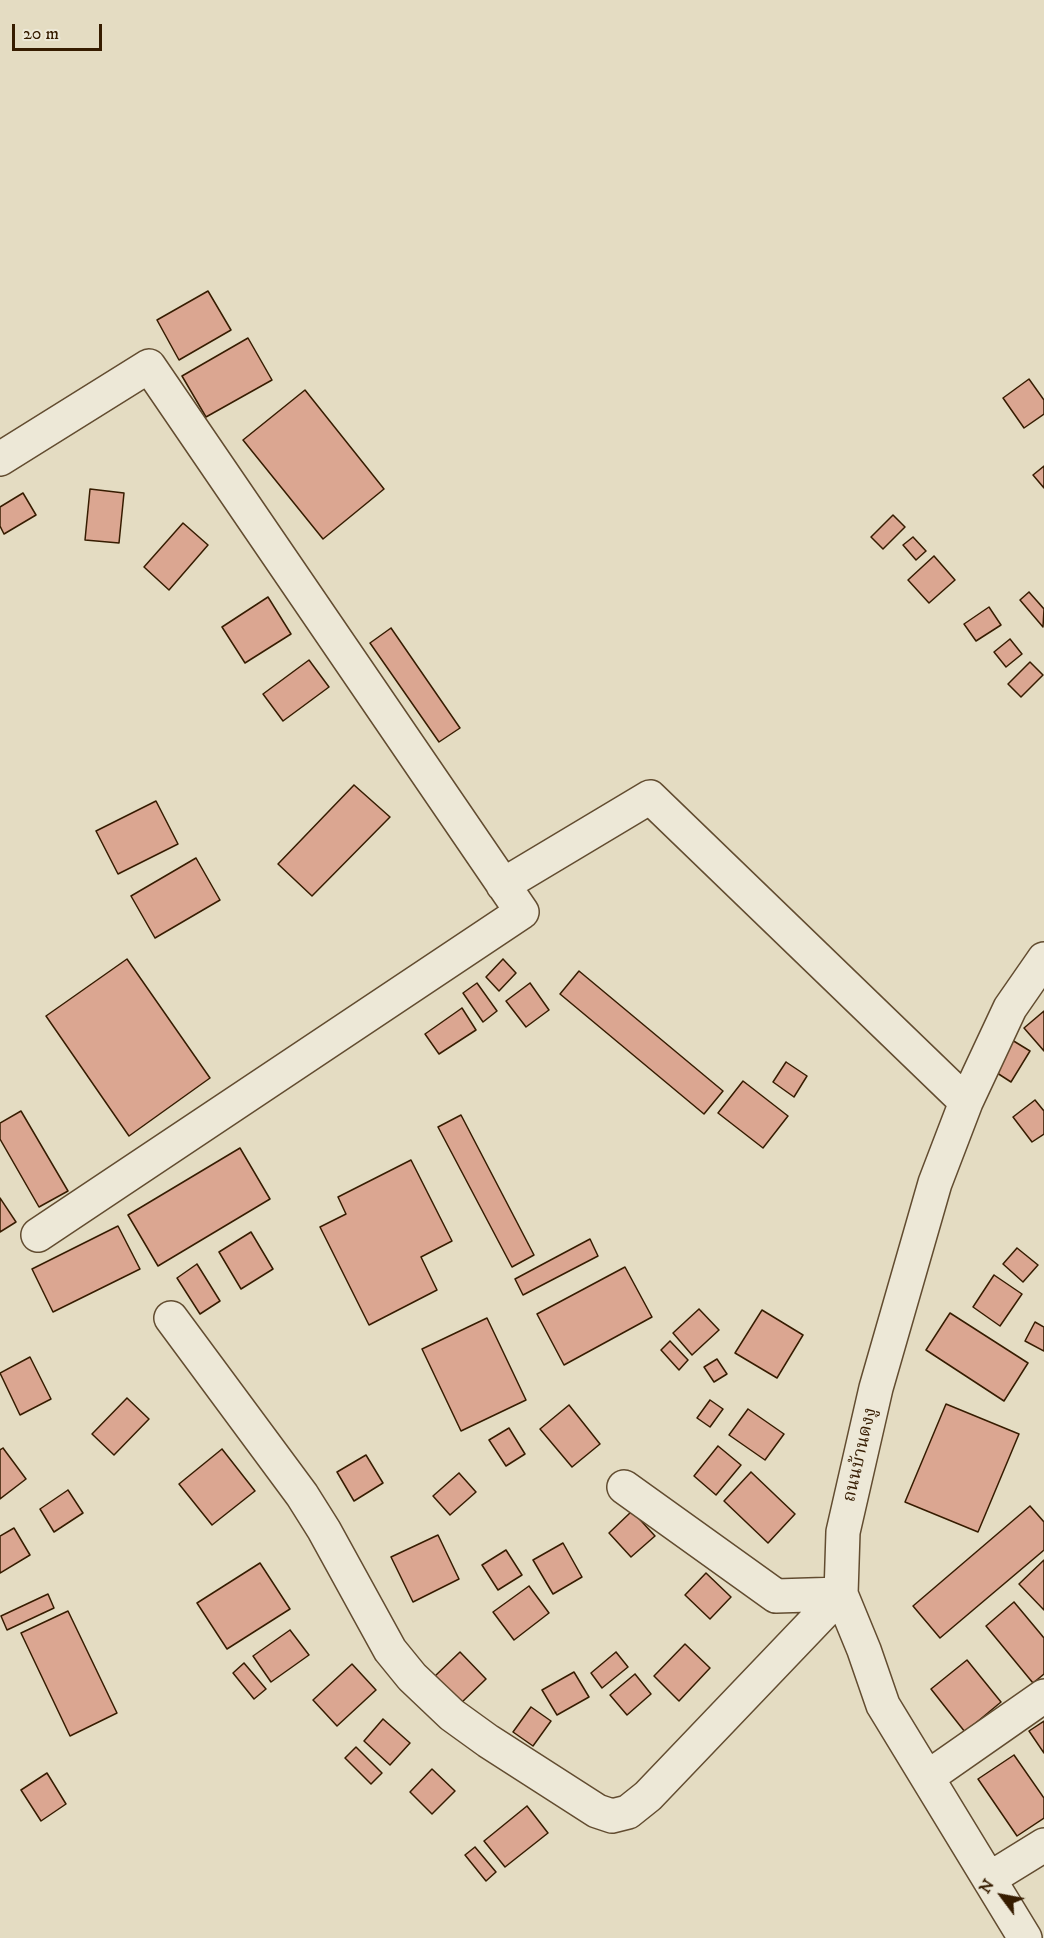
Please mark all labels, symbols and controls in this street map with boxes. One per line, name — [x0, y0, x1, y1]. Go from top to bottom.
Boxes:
scale bar — [15, 12, 105, 50]
text: 20 m — [23, 23, 59, 45]
street label: ถนนบ้านดงงู — [840, 1406, 882, 1504]
north arrow — [972, 1866, 1032, 1926]
text: N — [975, 1876, 999, 1897]

